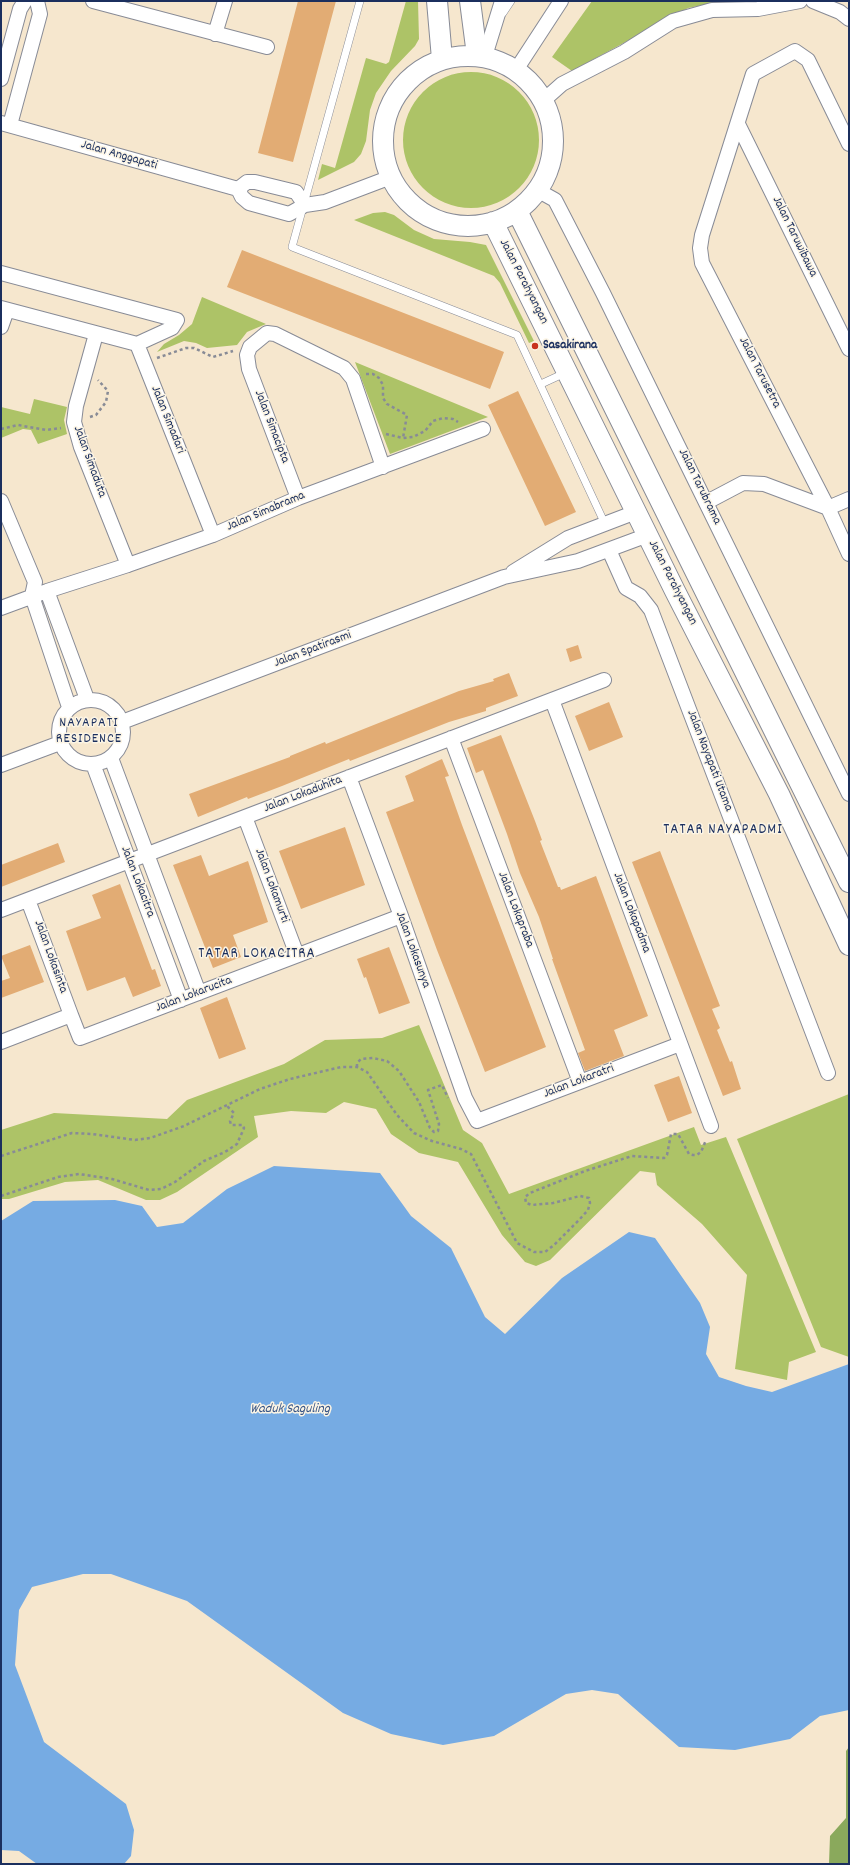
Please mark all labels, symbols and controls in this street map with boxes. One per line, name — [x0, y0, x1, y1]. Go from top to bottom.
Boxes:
street label: Jalan Anggapati — [79, 138, 159, 174]
street label: Jalan Taruwibawa — [768, 194, 820, 280]
street label: Jalan Parahyangan — [495, 237, 551, 327]
street label: Jalan Tarusetra — [734, 335, 784, 411]
place label: Sasakirana — [543, 338, 597, 354]
marker: Sasakirana — [530, 341, 540, 351]
street label: Jalan Simadari — [146, 384, 188, 456]
street label: Jalan Simacipta — [250, 388, 292, 466]
street label: Jalan Simaduta — [69, 424, 109, 500]
street label: Jalan Tarubrama — [674, 447, 724, 527]
street label: Jalan Simabrama — [224, 488, 308, 536]
street label: Jalan Parahyangan — [644, 538, 700, 628]
street label: Jalan Spatirasmi — [272, 628, 354, 672]
street label: Jalan Nayapati Utama — [682, 708, 736, 814]
district label: NAYAPATI RESIDENCE — [56, 716, 122, 748]
street label: Jalan Lokaduhita — [262, 773, 344, 817]
district label: TATAR NAYAPADMI — [663, 822, 783, 840]
street label: Jalan Lokacitra — [116, 844, 158, 920]
street label: Jalan Lokamurti — [250, 847, 292, 925]
street label: Jalan Lokapraba — [493, 870, 537, 950]
street label: Jalan Lokapadma — [609, 871, 653, 955]
street label: Jalan Lokasunya — [391, 910, 433, 990]
street label: Jalan Lokasinta — [30, 918, 70, 996]
district label: TATAR LOKACITRA — [198, 946, 316, 964]
street label: Jalan Lokarucita — [154, 973, 234, 1017]
street label: Jalan Lokaratri — [541, 1061, 617, 1103]
water label: Waduk Saguling — [250, 1402, 330, 1418]

